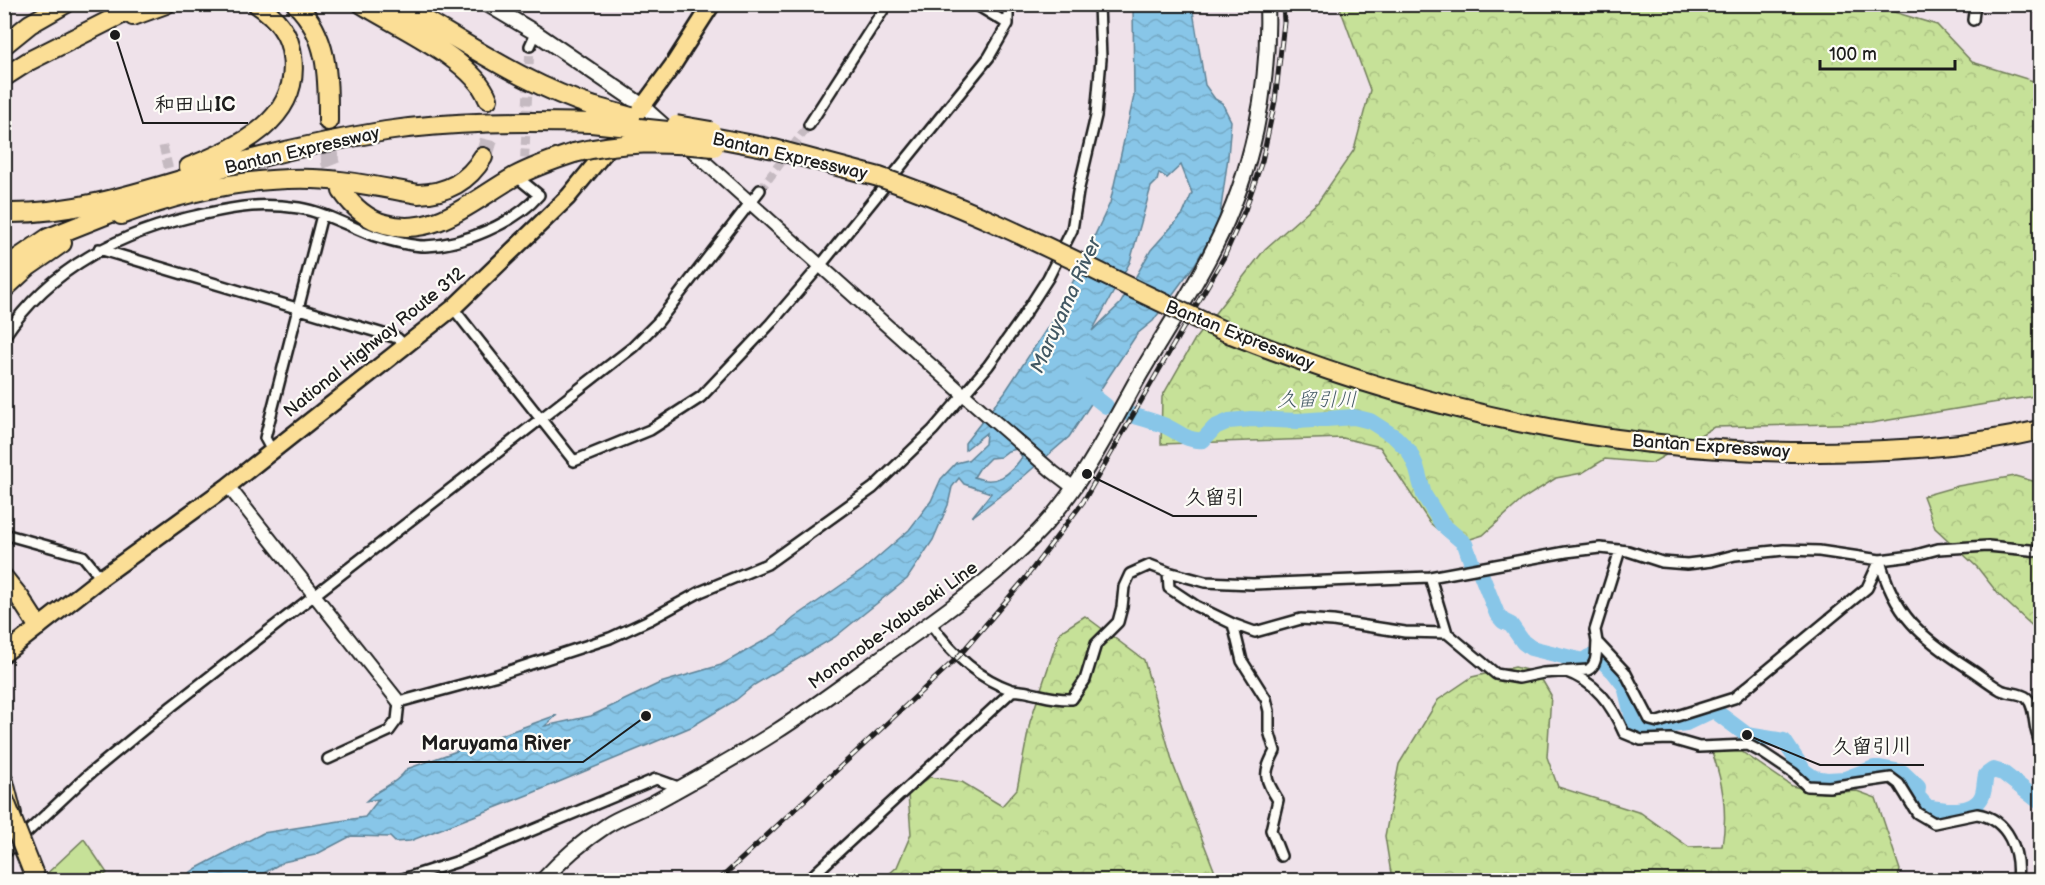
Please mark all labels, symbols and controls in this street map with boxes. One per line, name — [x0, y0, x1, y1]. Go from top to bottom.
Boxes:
scale bar — [1820, 33, 1955, 71]
text: 100 m — [1829, 44, 1877, 65]
callout: 和田山IC — [143, 85, 248, 123]
text: 和田山IC — [154, 93, 236, 117]
street label: Bantan Expressway — [223, 122, 382, 179]
street label: Bantan Expressway — [710, 128, 870, 185]
water label: Maruyama River — [1025, 232, 1107, 377]
street label: National Highway Route 312 — [280, 263, 469, 422]
street label: Bantan Expressway — [1162, 296, 1318, 375]
water label: 久留引川 — [1277, 388, 1357, 412]
street label: Bantan Expressway — [1631, 430, 1792, 463]
callout: 久留引 — [1173, 478, 1257, 516]
text: 久留引 — [1185, 486, 1245, 510]
street label: Mononobe-Yabusaki Line — [805, 557, 982, 694]
callout: Maruyama River — [409, 724, 583, 762]
callout: 久留引川 — [1820, 727, 1924, 765]
text: Maruyama River — [421, 732, 572, 756]
text: 久留引川 — [1832, 735, 1912, 759]

